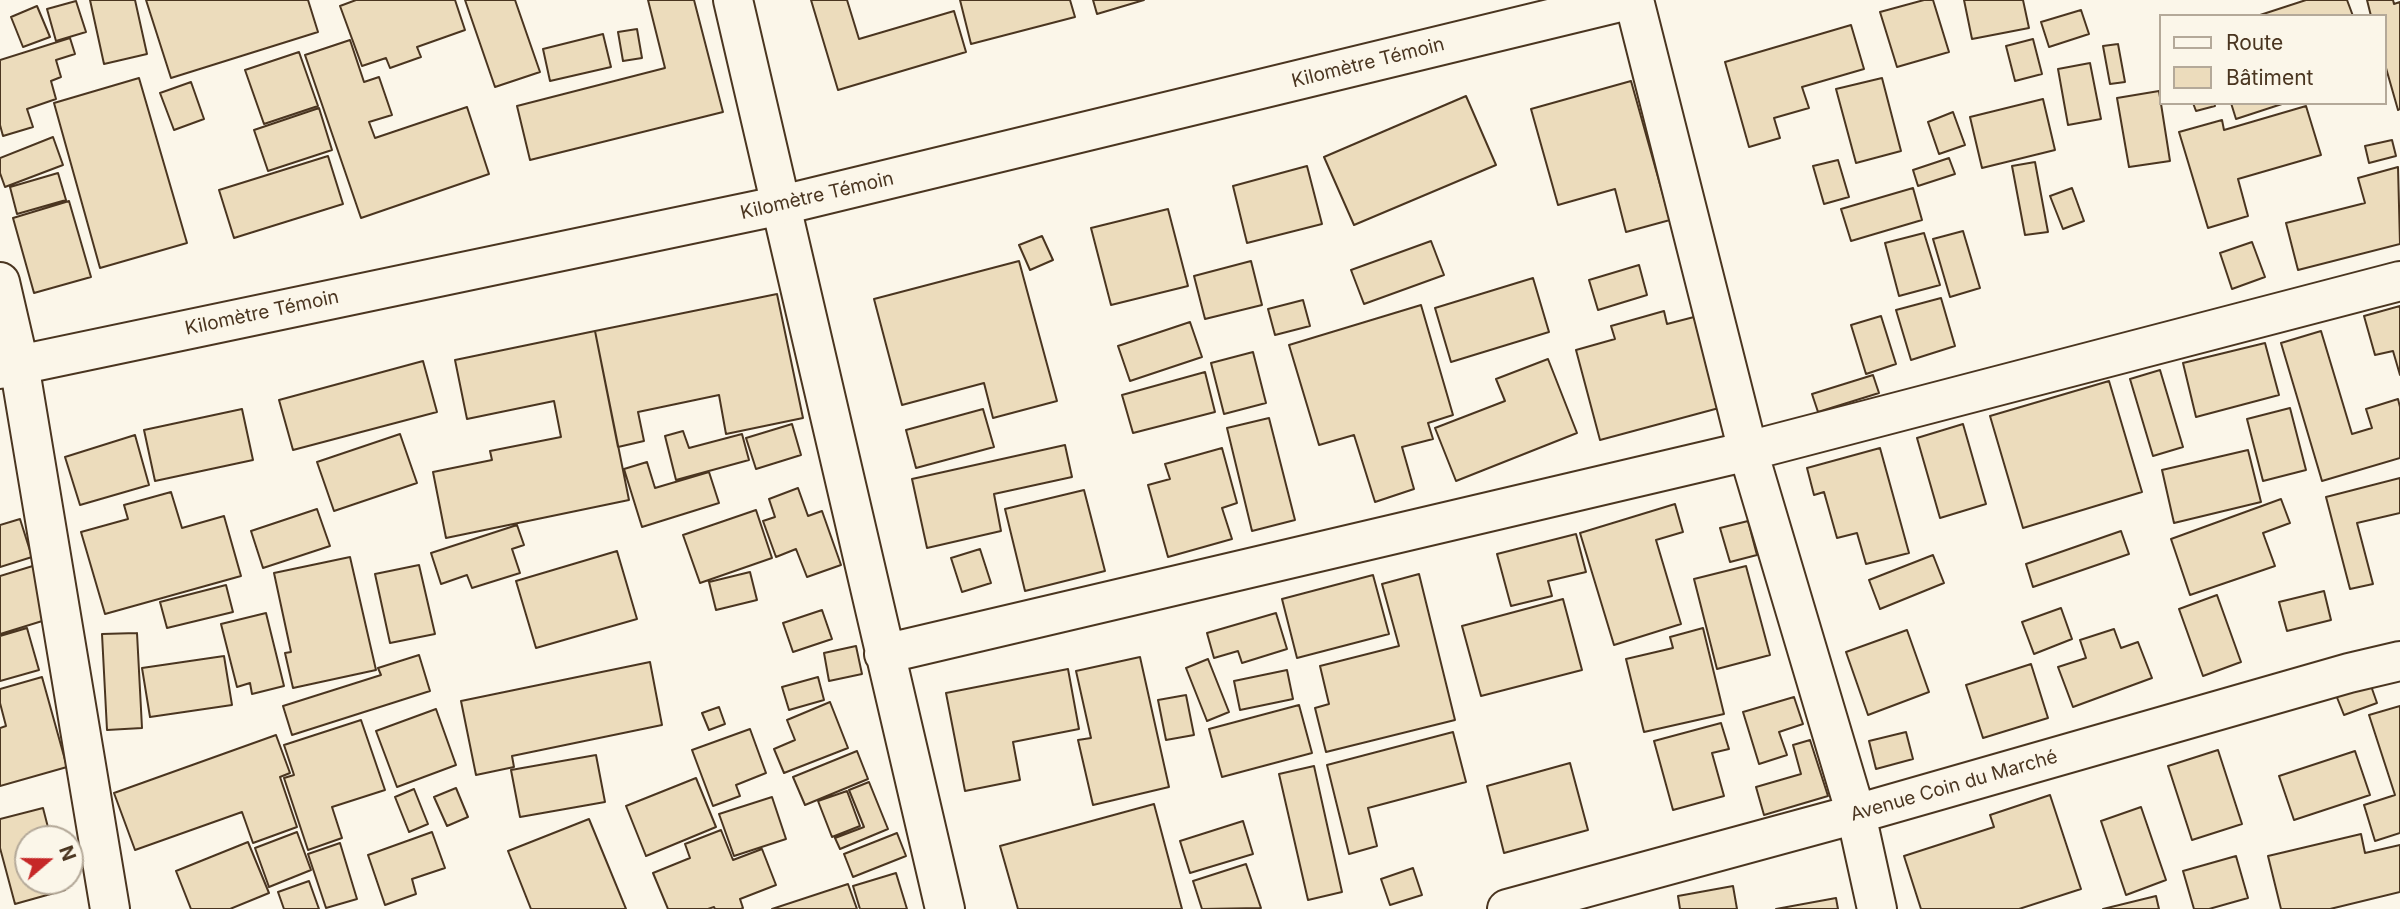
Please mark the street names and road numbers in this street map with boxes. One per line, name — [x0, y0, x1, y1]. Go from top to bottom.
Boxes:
street label: Kilomètre Témoin — [1289, 33, 1447, 93]
street label: Kilomètre Témoin — [738, 167, 896, 225]
street label: Kilomètre Témoin — [183, 286, 341, 340]
street label: Avenue Coin du Marché — [1848, 745, 2060, 827]

